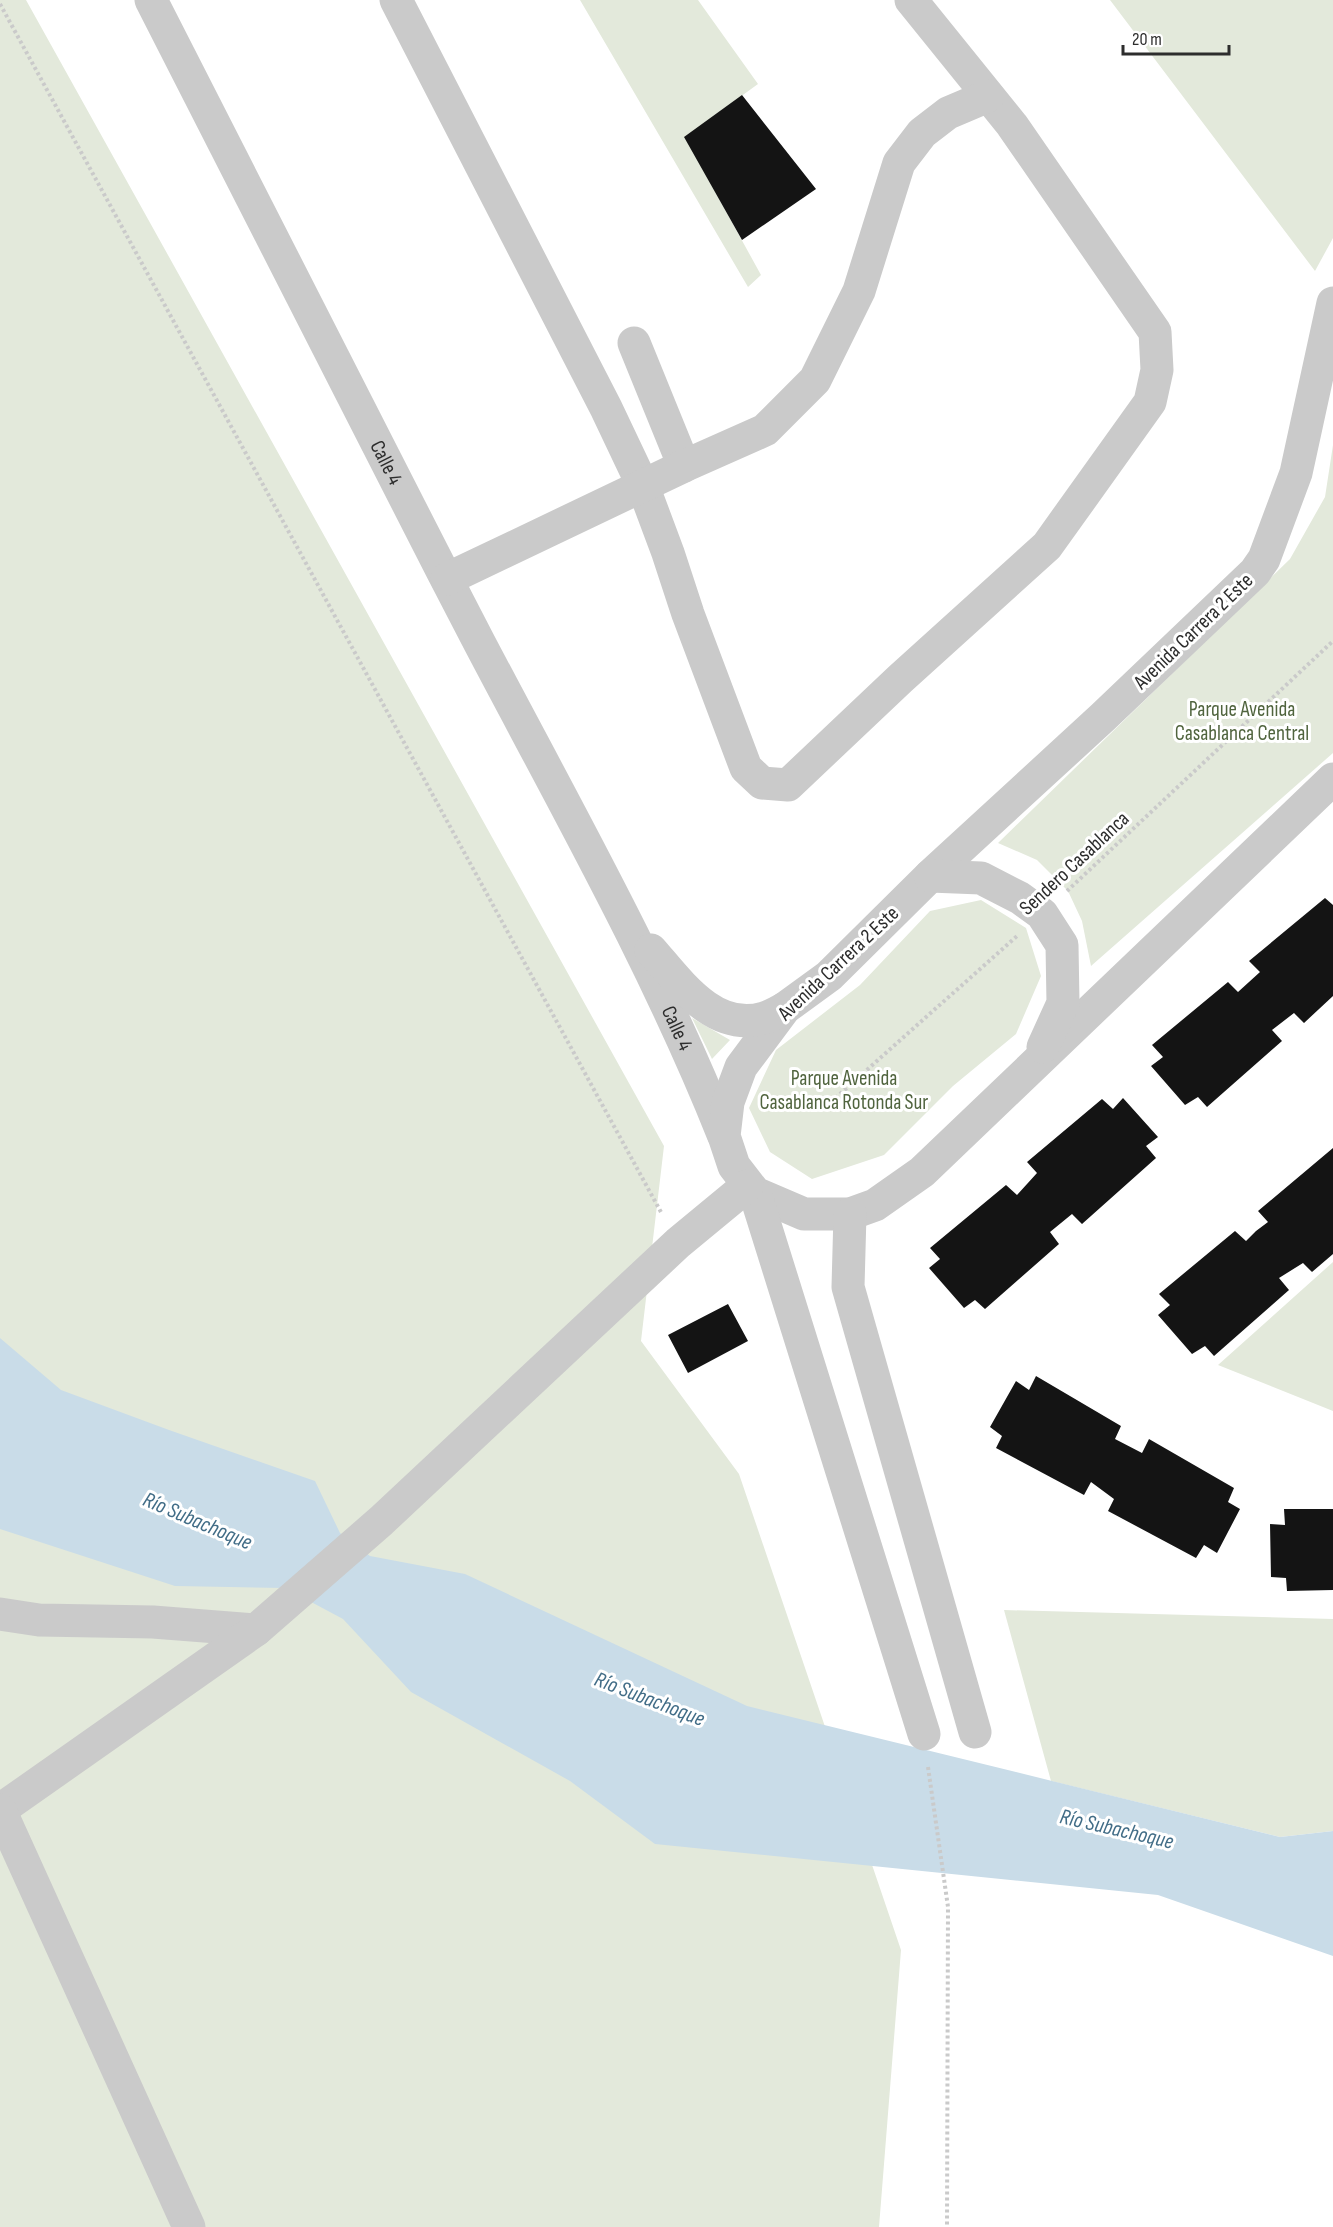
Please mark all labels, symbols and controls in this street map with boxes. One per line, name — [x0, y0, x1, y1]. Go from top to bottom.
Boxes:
scale bar — [1123, 18, 1230, 56]
text: 20 m — [1132, 29, 1162, 50]
street label: Calle 4 — [364, 436, 408, 489]
street label: Avenida Carrera 2 Este — [1128, 568, 1258, 695]
park label: Parque Avenida Casablanca Central — [1175, 697, 1309, 746]
street label: Sendero Casablanca — [1014, 806, 1134, 920]
street label: Avenida Carrera 2 Este — [772, 901, 904, 1026]
street label: Calle 4 — [656, 1002, 698, 1055]
park label: Parque Avenida Casablanca Rotonda Sur — [760, 1066, 928, 1115]
water label: Río Subachoque — [139, 1486, 256, 1557]
water label: Río Subachoque — [591, 1666, 709, 1733]
water label: Río Subachoque — [1057, 1803, 1176, 1856]

